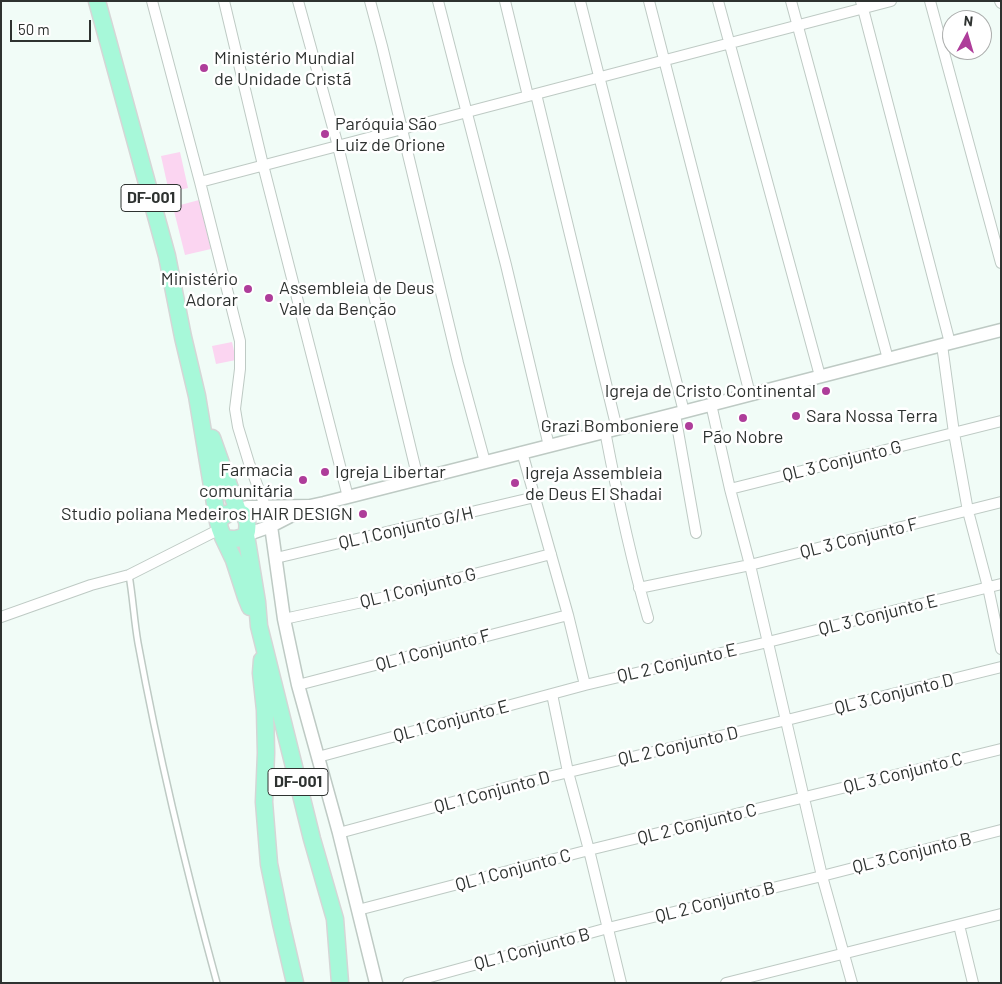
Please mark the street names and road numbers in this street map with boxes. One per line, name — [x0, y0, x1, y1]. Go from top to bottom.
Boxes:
road number: DF-001 — [121, 184, 181, 212]
street label: QL 3 Conjunto G — [780, 436, 904, 486]
street label: QL 1 Conjunto G/H — [336, 502, 476, 554]
street label: QL 3 Conjunto F — [798, 513, 920, 563]
street label: QL 1 Conjunto G — [358, 563, 478, 613]
street label: QL 3 Conjunto E — [816, 590, 940, 640]
street label: QL 1 Conjunto F — [373, 624, 493, 676]
street label: QL 2 Conjunto E — [615, 639, 739, 687]
street label: QL 3 Conjunto D — [832, 669, 956, 719]
street label: QL 1 Conjunto E — [391, 695, 511, 747]
street label: QL 2 Conjunto D — [616, 722, 740, 770]
street label: QL 3 Conjunto C — [841, 748, 965, 798]
street label: QL 1 Conjunto D — [432, 766, 552, 818]
road number: DF-001 — [268, 769, 328, 796]
street label: QL 2 Conjunto C — [635, 799, 759, 849]
street label: QL 3 Conjunto B — [850, 828, 974, 878]
street label: QL 1 Conjunto C — [453, 844, 573, 896]
street label: QL 2 Conjunto B — [653, 877, 777, 927]
street label: QL 1 Conjunto B — [472, 923, 592, 975]

